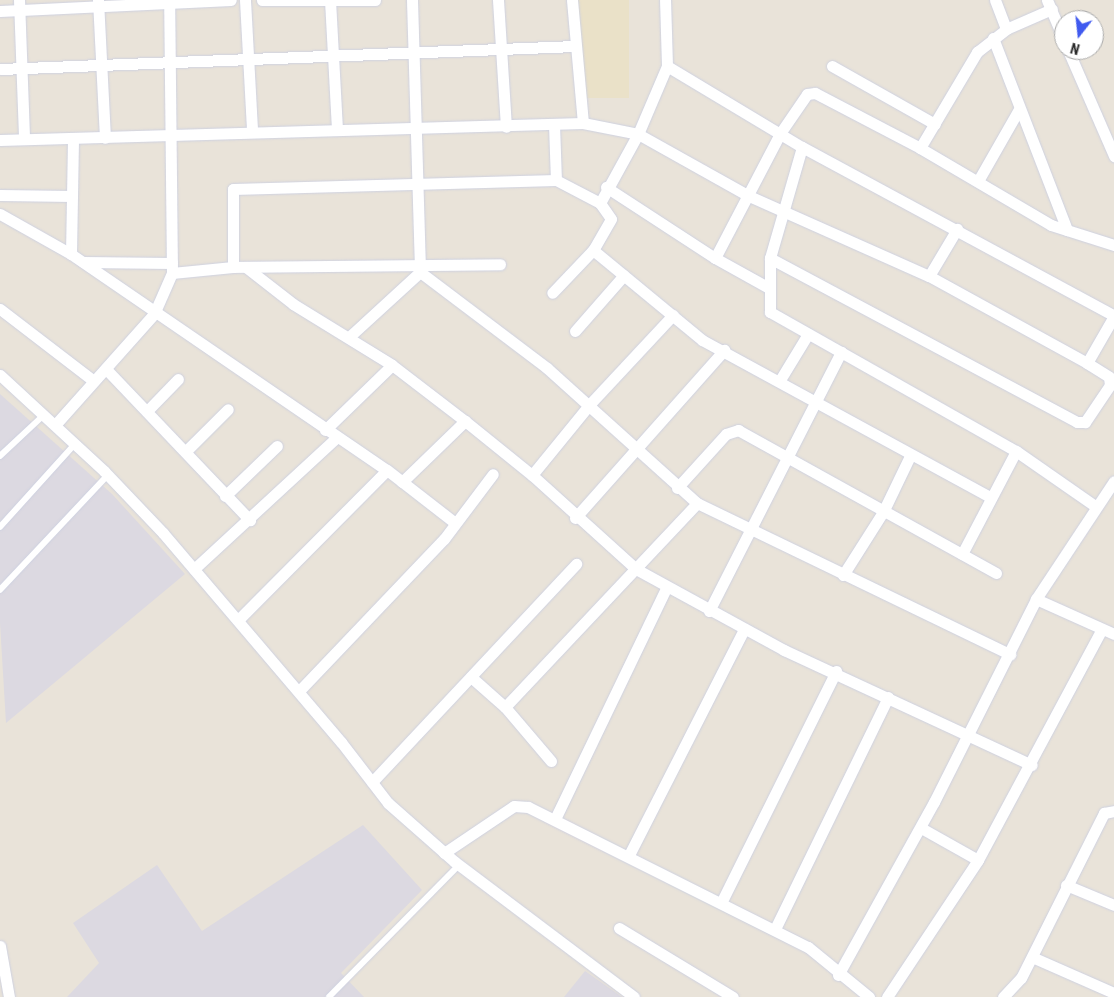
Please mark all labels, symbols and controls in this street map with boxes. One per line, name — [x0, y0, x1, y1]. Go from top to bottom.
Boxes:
north arrow — [1054, 10, 1104, 60]
text: N — [1069, 40, 1081, 57]

